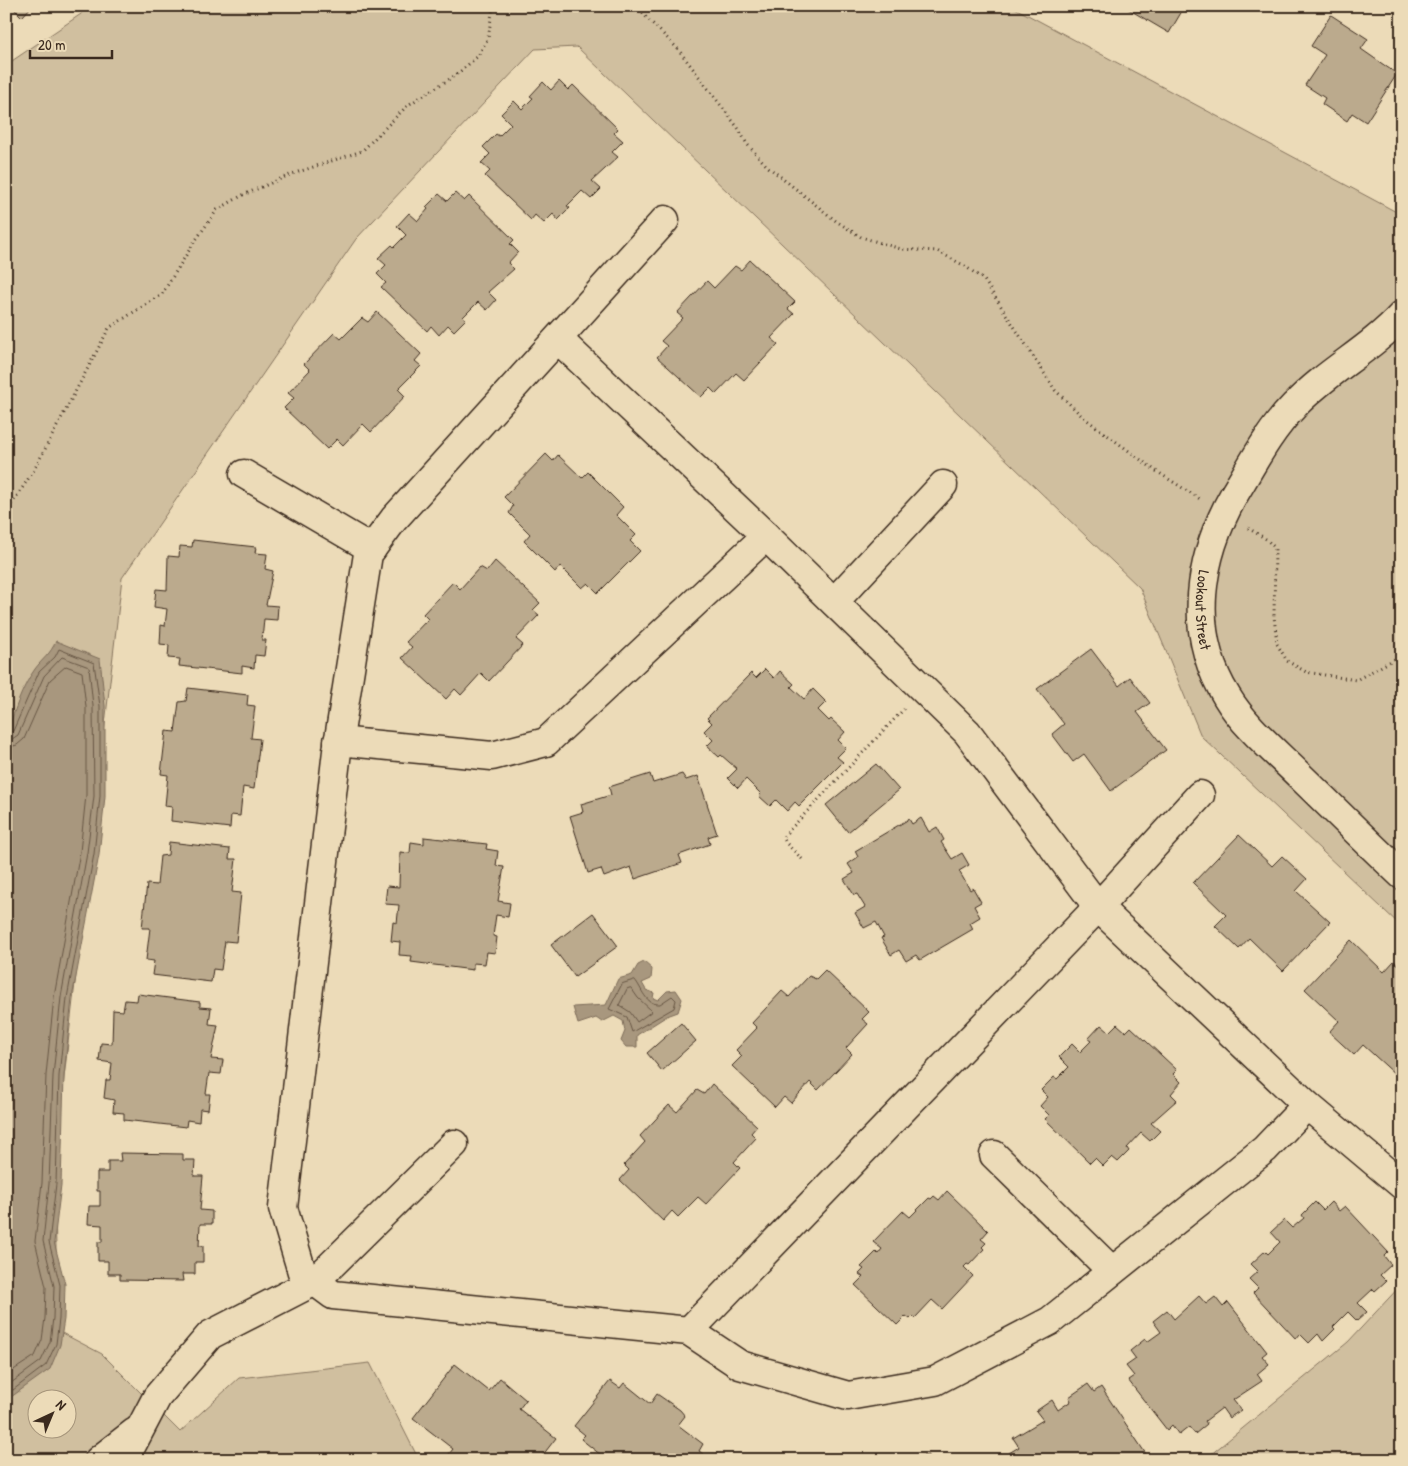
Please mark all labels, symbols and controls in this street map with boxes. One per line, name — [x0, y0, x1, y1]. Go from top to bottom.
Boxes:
scale bar — [30, 28, 112, 60]
text: 20 m — [38, 34, 65, 55]
street label: Lookout Street — [1191, 569, 1217, 653]
north arrow — [28, 1388, 78, 1438]
text: N — [52, 1395, 71, 1414]

